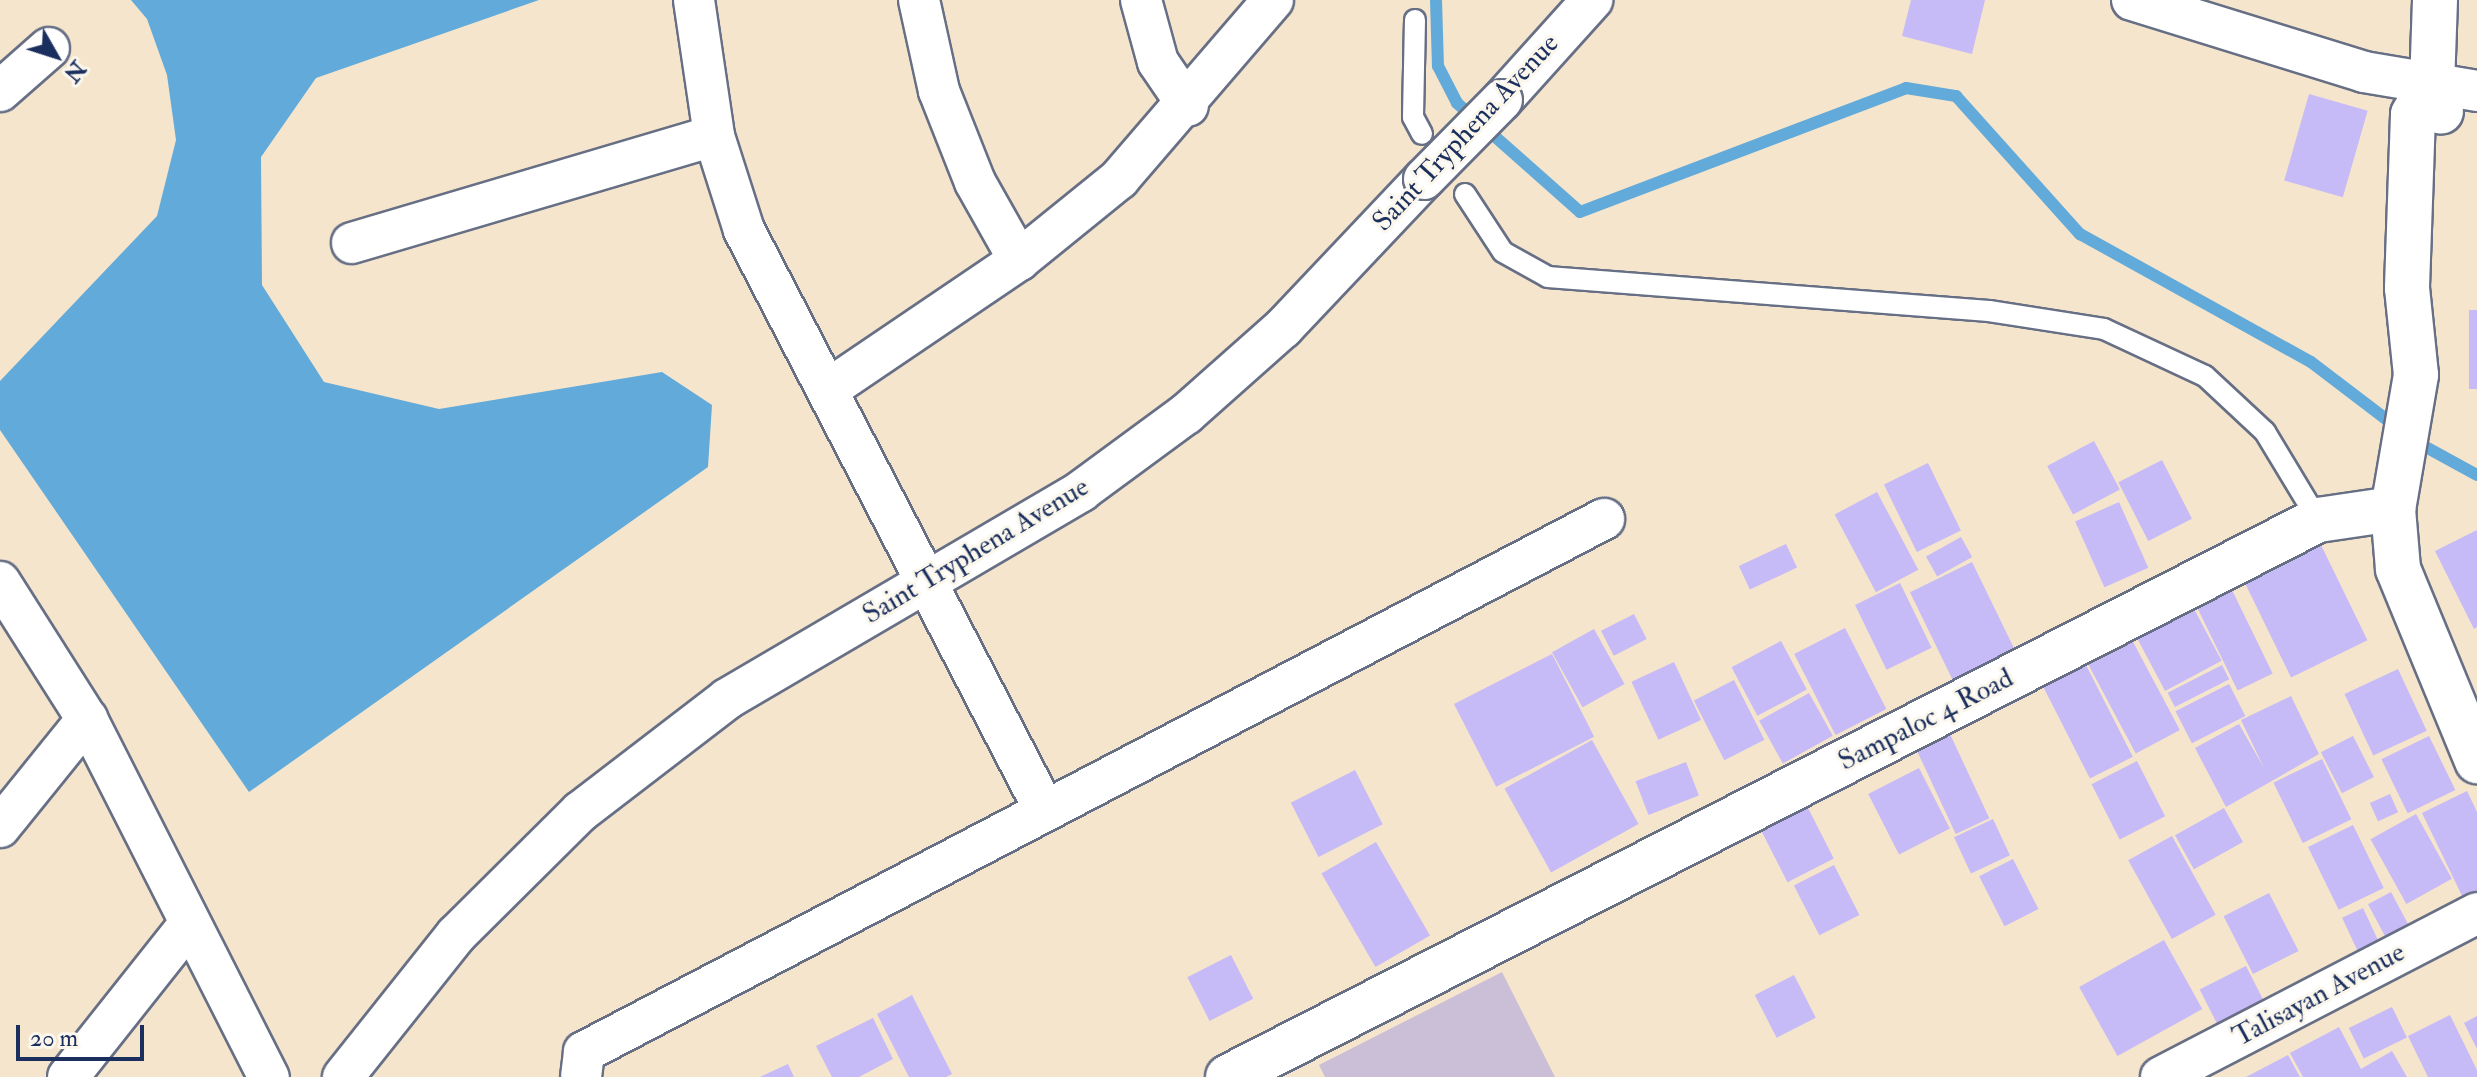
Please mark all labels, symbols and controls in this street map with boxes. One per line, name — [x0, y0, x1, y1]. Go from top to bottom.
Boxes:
north arrow — [16, 16, 96, 96]
street label: Saint Tryphena Avenue — [1366, 27, 1566, 239]
text: N — [58, 55, 92, 88]
street label: Saint Tryphena Avenue — [857, 470, 1095, 632]
street label: Sampaloc 4 Road — [1833, 662, 2019, 778]
street label: Talisayan Avenue — [2227, 936, 2411, 1054]
scale bar — [20, 1009, 148, 1059]
text: 20 m — [30, 1023, 78, 1054]

